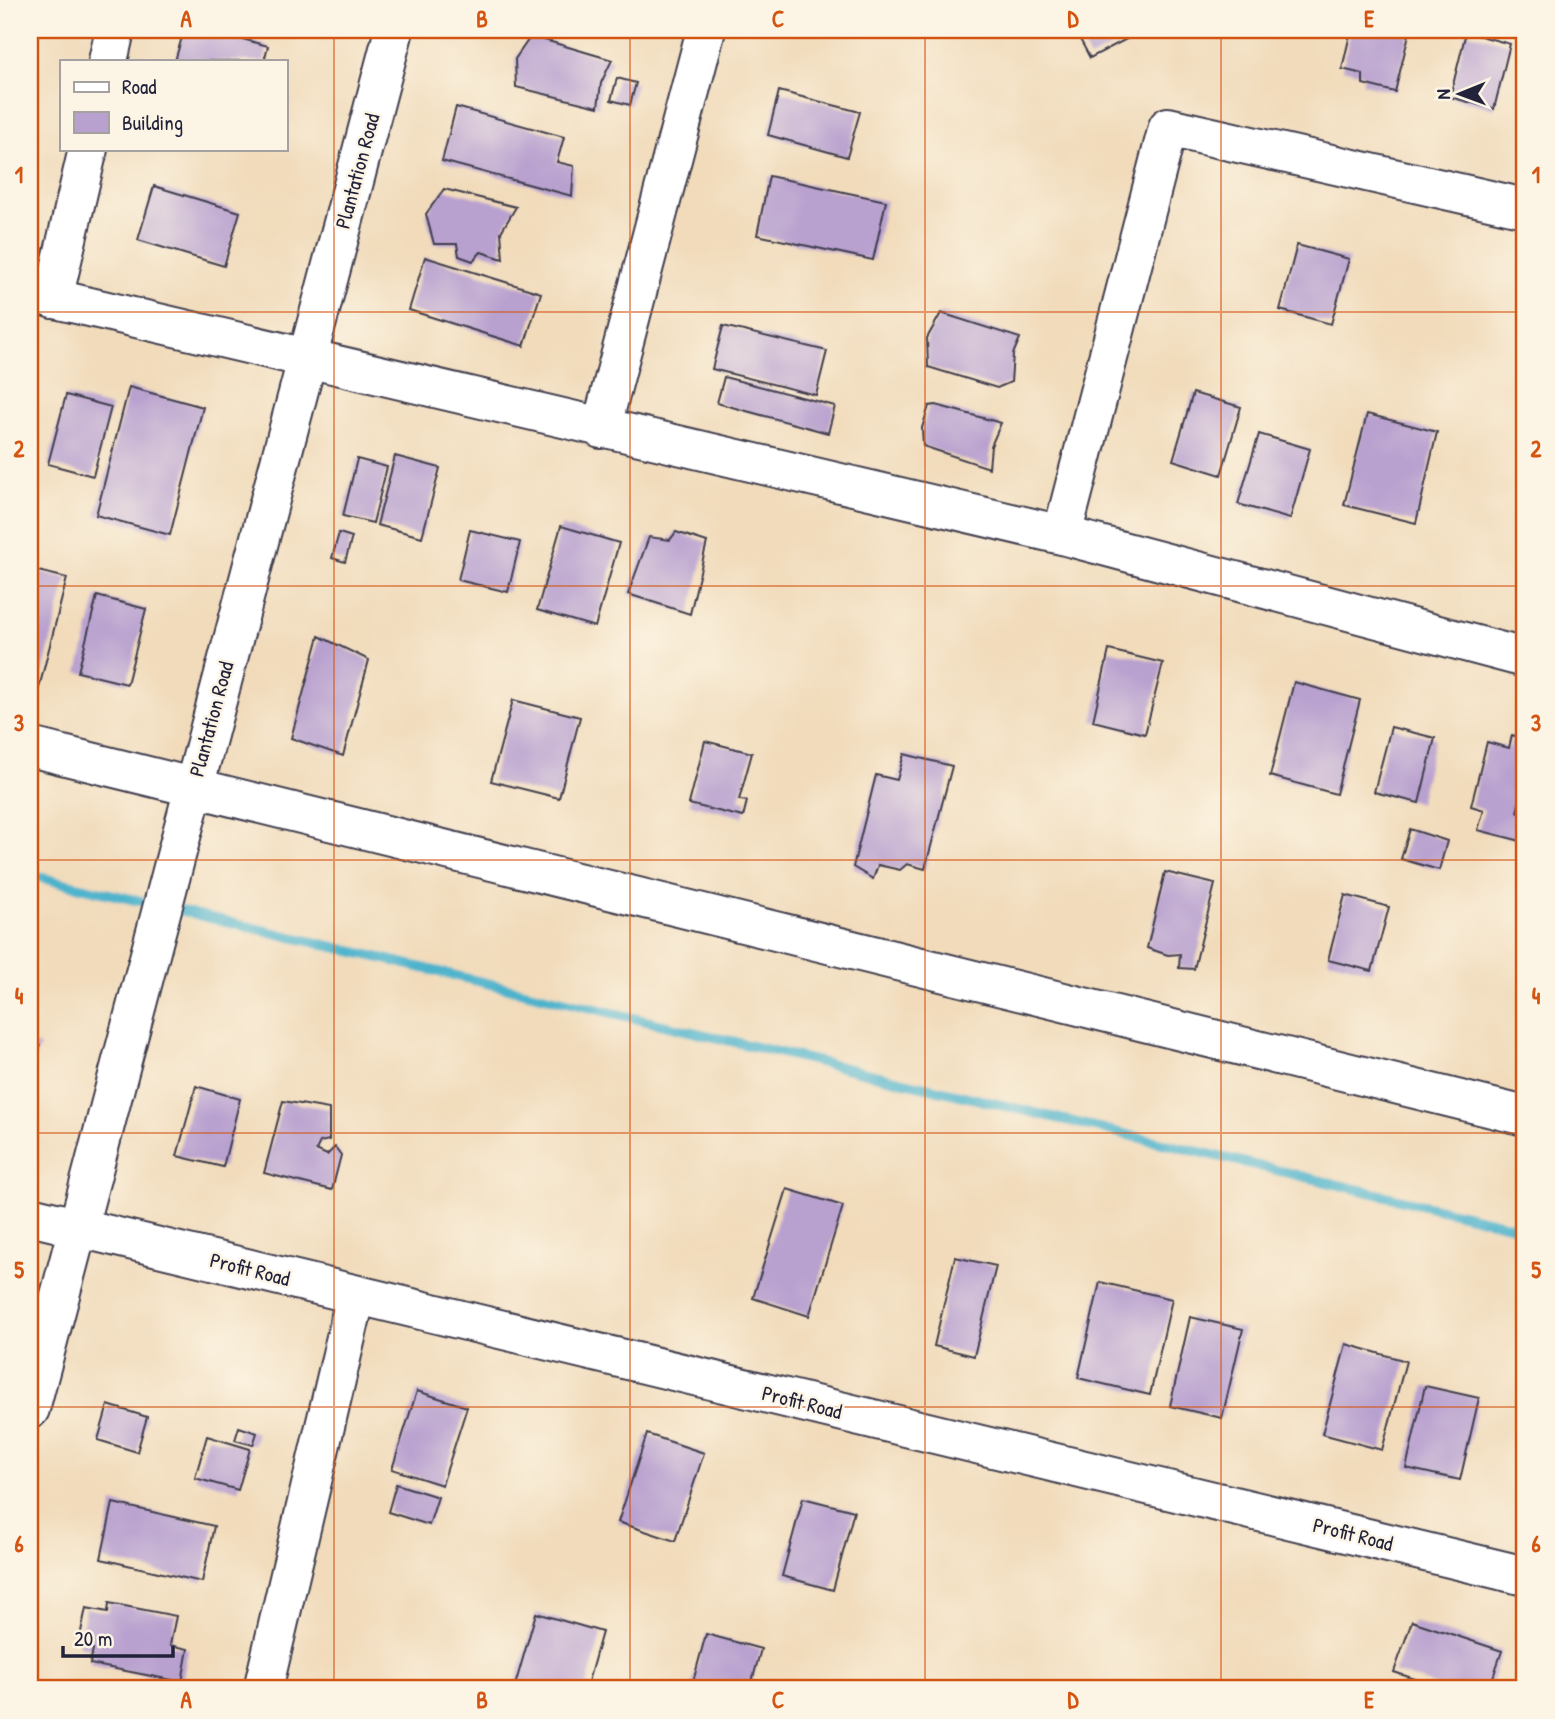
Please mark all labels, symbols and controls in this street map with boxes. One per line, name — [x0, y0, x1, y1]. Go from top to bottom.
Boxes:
text: A — [180, 3, 192, 34]
text: B — [476, 3, 488, 34]
text: C — [772, 3, 784, 34]
text: D — [1068, 3, 1080, 34]
text: E — [1364, 3, 1375, 34]
legend — [60, 60, 287, 150]
north arrow — [1426, 60, 1496, 130]
text: Road — [122, 72, 156, 101]
text: N — [1430, 89, 1456, 100]
text: Building — [122, 108, 183, 137]
street label: Plantation Road — [328, 110, 386, 232]
text: 1 — [15, 159, 23, 190]
text: 1 — [1532, 159, 1540, 190]
text: 2 — [14, 433, 25, 464]
text: 2 — [1531, 433, 1542, 464]
street label: Plantation Road — [182, 658, 240, 780]
text: 3 — [14, 707, 24, 738]
text: 3 — [1531, 707, 1541, 738]
text: 4 — [15, 980, 24, 1011]
text: 4 — [1532, 980, 1541, 1011]
street label: Profit Road — [207, 1245, 293, 1293]
text: 5 — [14, 1254, 24, 1285]
text: 5 — [1531, 1254, 1541, 1285]
street label: Profit Road — [759, 1378, 845, 1426]
street label: Profit Road — [1310, 1510, 1396, 1558]
text: 6 — [14, 1528, 24, 1559]
text: 6 — [1531, 1528, 1541, 1559]
scale bar — [63, 1614, 173, 1658]
text: 20 m — [74, 1624, 112, 1653]
text: A — [180, 1684, 192, 1715]
text: B — [476, 1684, 488, 1715]
text: C — [772, 1684, 784, 1715]
text: D — [1068, 1684, 1080, 1715]
text: E — [1364, 1684, 1375, 1715]

